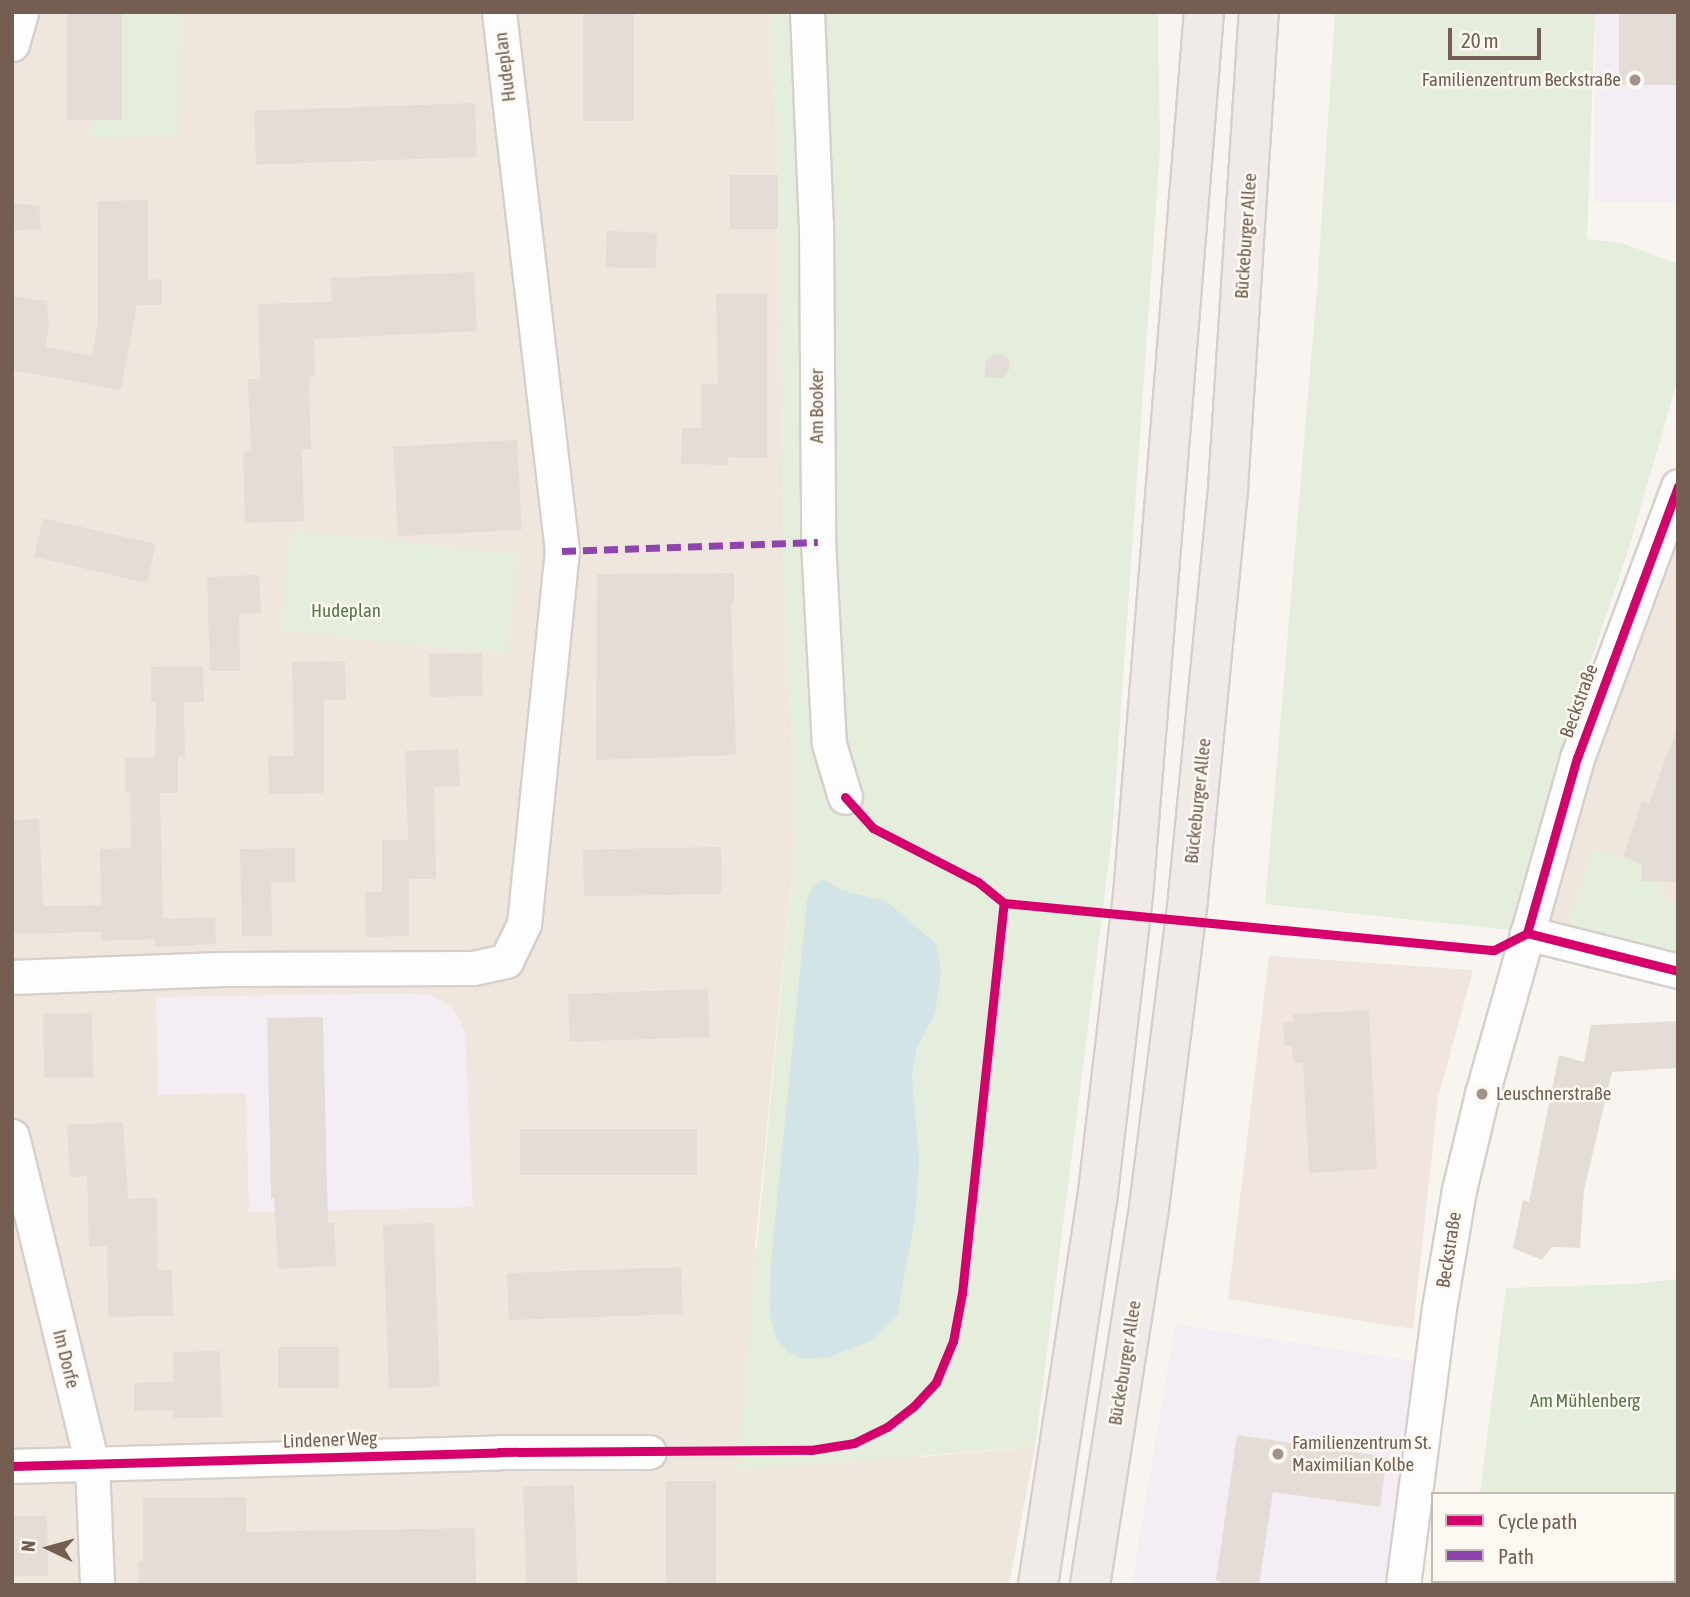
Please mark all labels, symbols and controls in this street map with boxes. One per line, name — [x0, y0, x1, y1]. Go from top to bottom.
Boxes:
scale bar — [1452, 14, 1545, 58]
text: 20 m — [1461, 28, 1499, 52]
street label: Hudeplan — [489, 31, 521, 103]
place label: Familienzentrum Beckstraße — [1422, 69, 1621, 91]
marker: Familienzentrum Beckstraße — [1627, 72, 1643, 88]
street label: Bückeburger Allee — [1230, 172, 1262, 300]
street label: Am Booker — [806, 369, 828, 443]
park label: Hudeplan — [311, 600, 381, 622]
street label: Beckstraße — [1555, 661, 1603, 741]
street label: Bückeburger Allee — [1180, 737, 1216, 865]
place label: Leuschnerstraße — [1496, 1083, 1611, 1105]
marker: Leuschnerstraße — [1474, 1086, 1490, 1102]
street label: Beckstraße — [1432, 1210, 1466, 1290]
street label: Bückeburger Allee — [1104, 1299, 1146, 1427]
street label: Im Dorfe — [48, 1327, 84, 1391]
park label: Am Mühlenberg — [1530, 1390, 1640, 1412]
street label: Lindener Weg — [282, 1427, 378, 1453]
place label: Familienzentrum St. Maximilian Kolbe — [1292, 1432, 1431, 1476]
marker: Familienzentrum St. Maximilian Kolbe — [1270, 1446, 1286, 1462]
legend — [1431, 1492, 1676, 1583]
text: Cycle path — [1498, 1509, 1577, 1533]
north arrow — [14, 1513, 84, 1583]
text: N — [17, 1540, 40, 1553]
text: Path — [1498, 1544, 1534, 1568]

